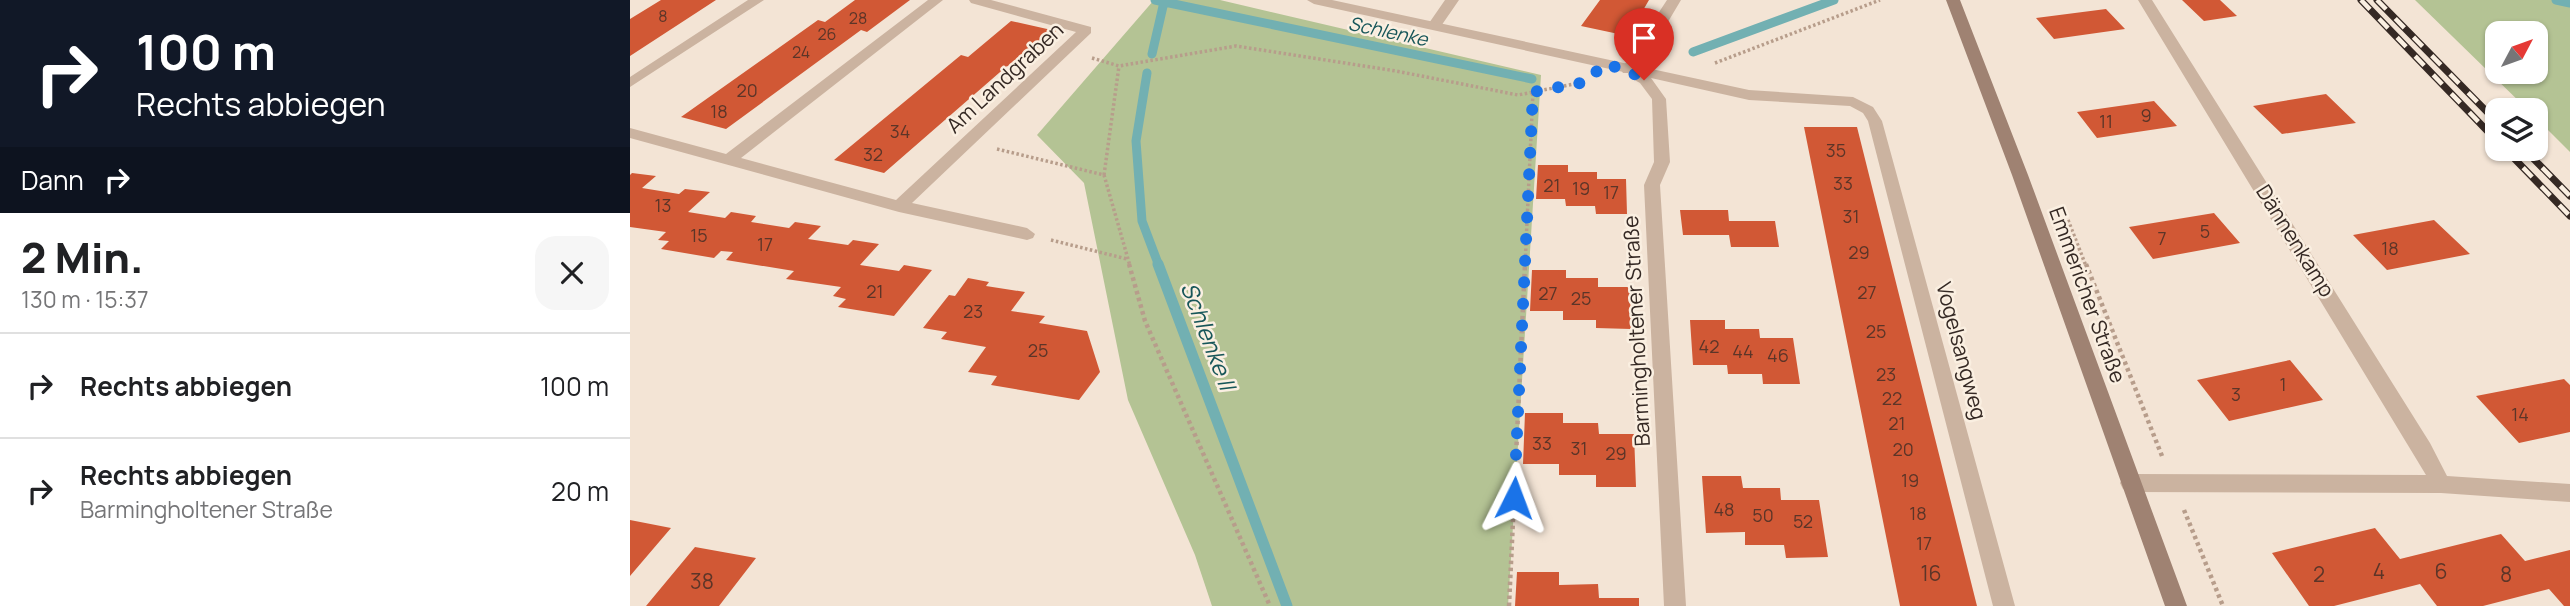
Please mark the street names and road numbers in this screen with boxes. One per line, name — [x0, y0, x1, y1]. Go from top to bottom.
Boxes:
street label: Am Landgraben — [940, 16, 1069, 139]
street label: Dännenkamp — [2250, 179, 2341, 302]
street label: Emmericher Straße — [2043, 203, 2133, 387]
street label: Barmingholtener Straße — [1616, 215, 1656, 447]
street label: Vogelsangweg — [1930, 279, 1994, 423]

